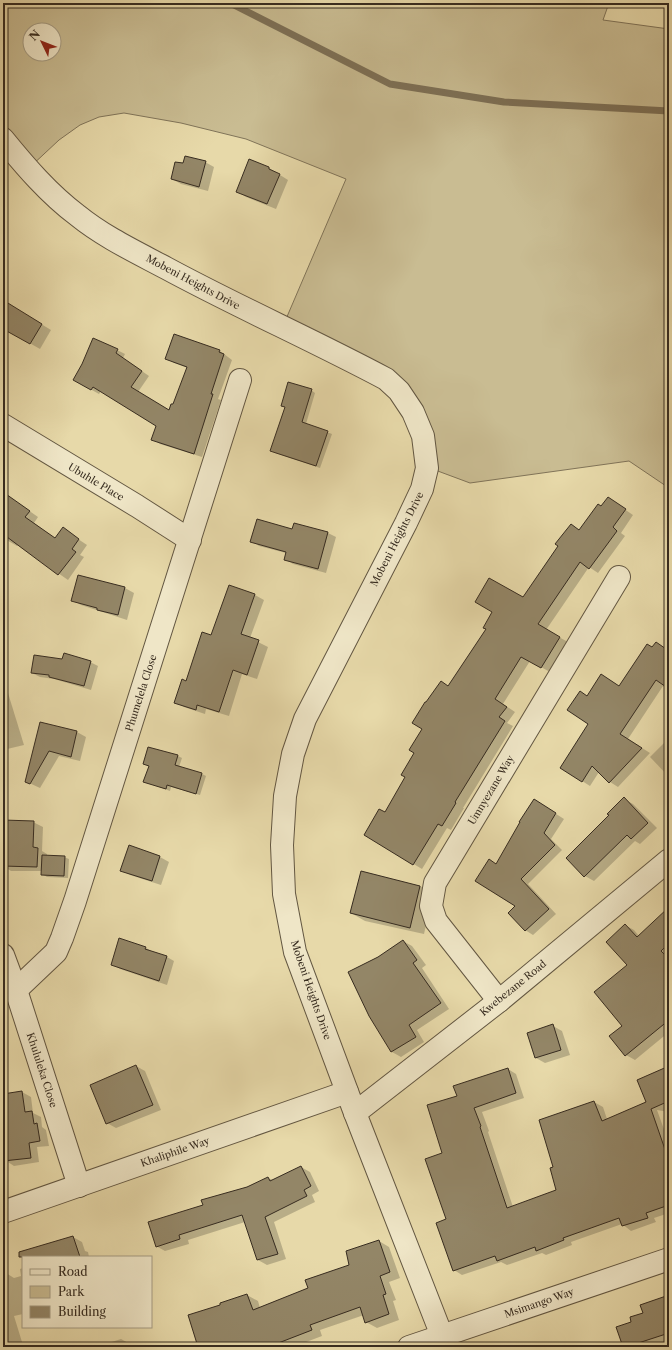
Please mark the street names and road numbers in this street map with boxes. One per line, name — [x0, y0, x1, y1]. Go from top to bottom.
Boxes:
street label: Mobeni Heights Drive — [144, 252, 243, 312]
street label: Ubuhle Place — [66, 460, 127, 504]
street label: Mobeni Heights Drive — [367, 489, 427, 589]
street label: Phumelela Close — [122, 653, 160, 733]
street label: Umnyezane Way — [465, 752, 517, 827]
street label: Mobeni Heights Drive — [288, 938, 334, 1042]
street label: Kwebezane Road — [477, 957, 549, 1019]
street label: Khululeka Close — [24, 1031, 60, 1110]
street label: Khaliphile Way — [139, 1134, 212, 1170]
street label: Msimango Way — [503, 1285, 576, 1321]

